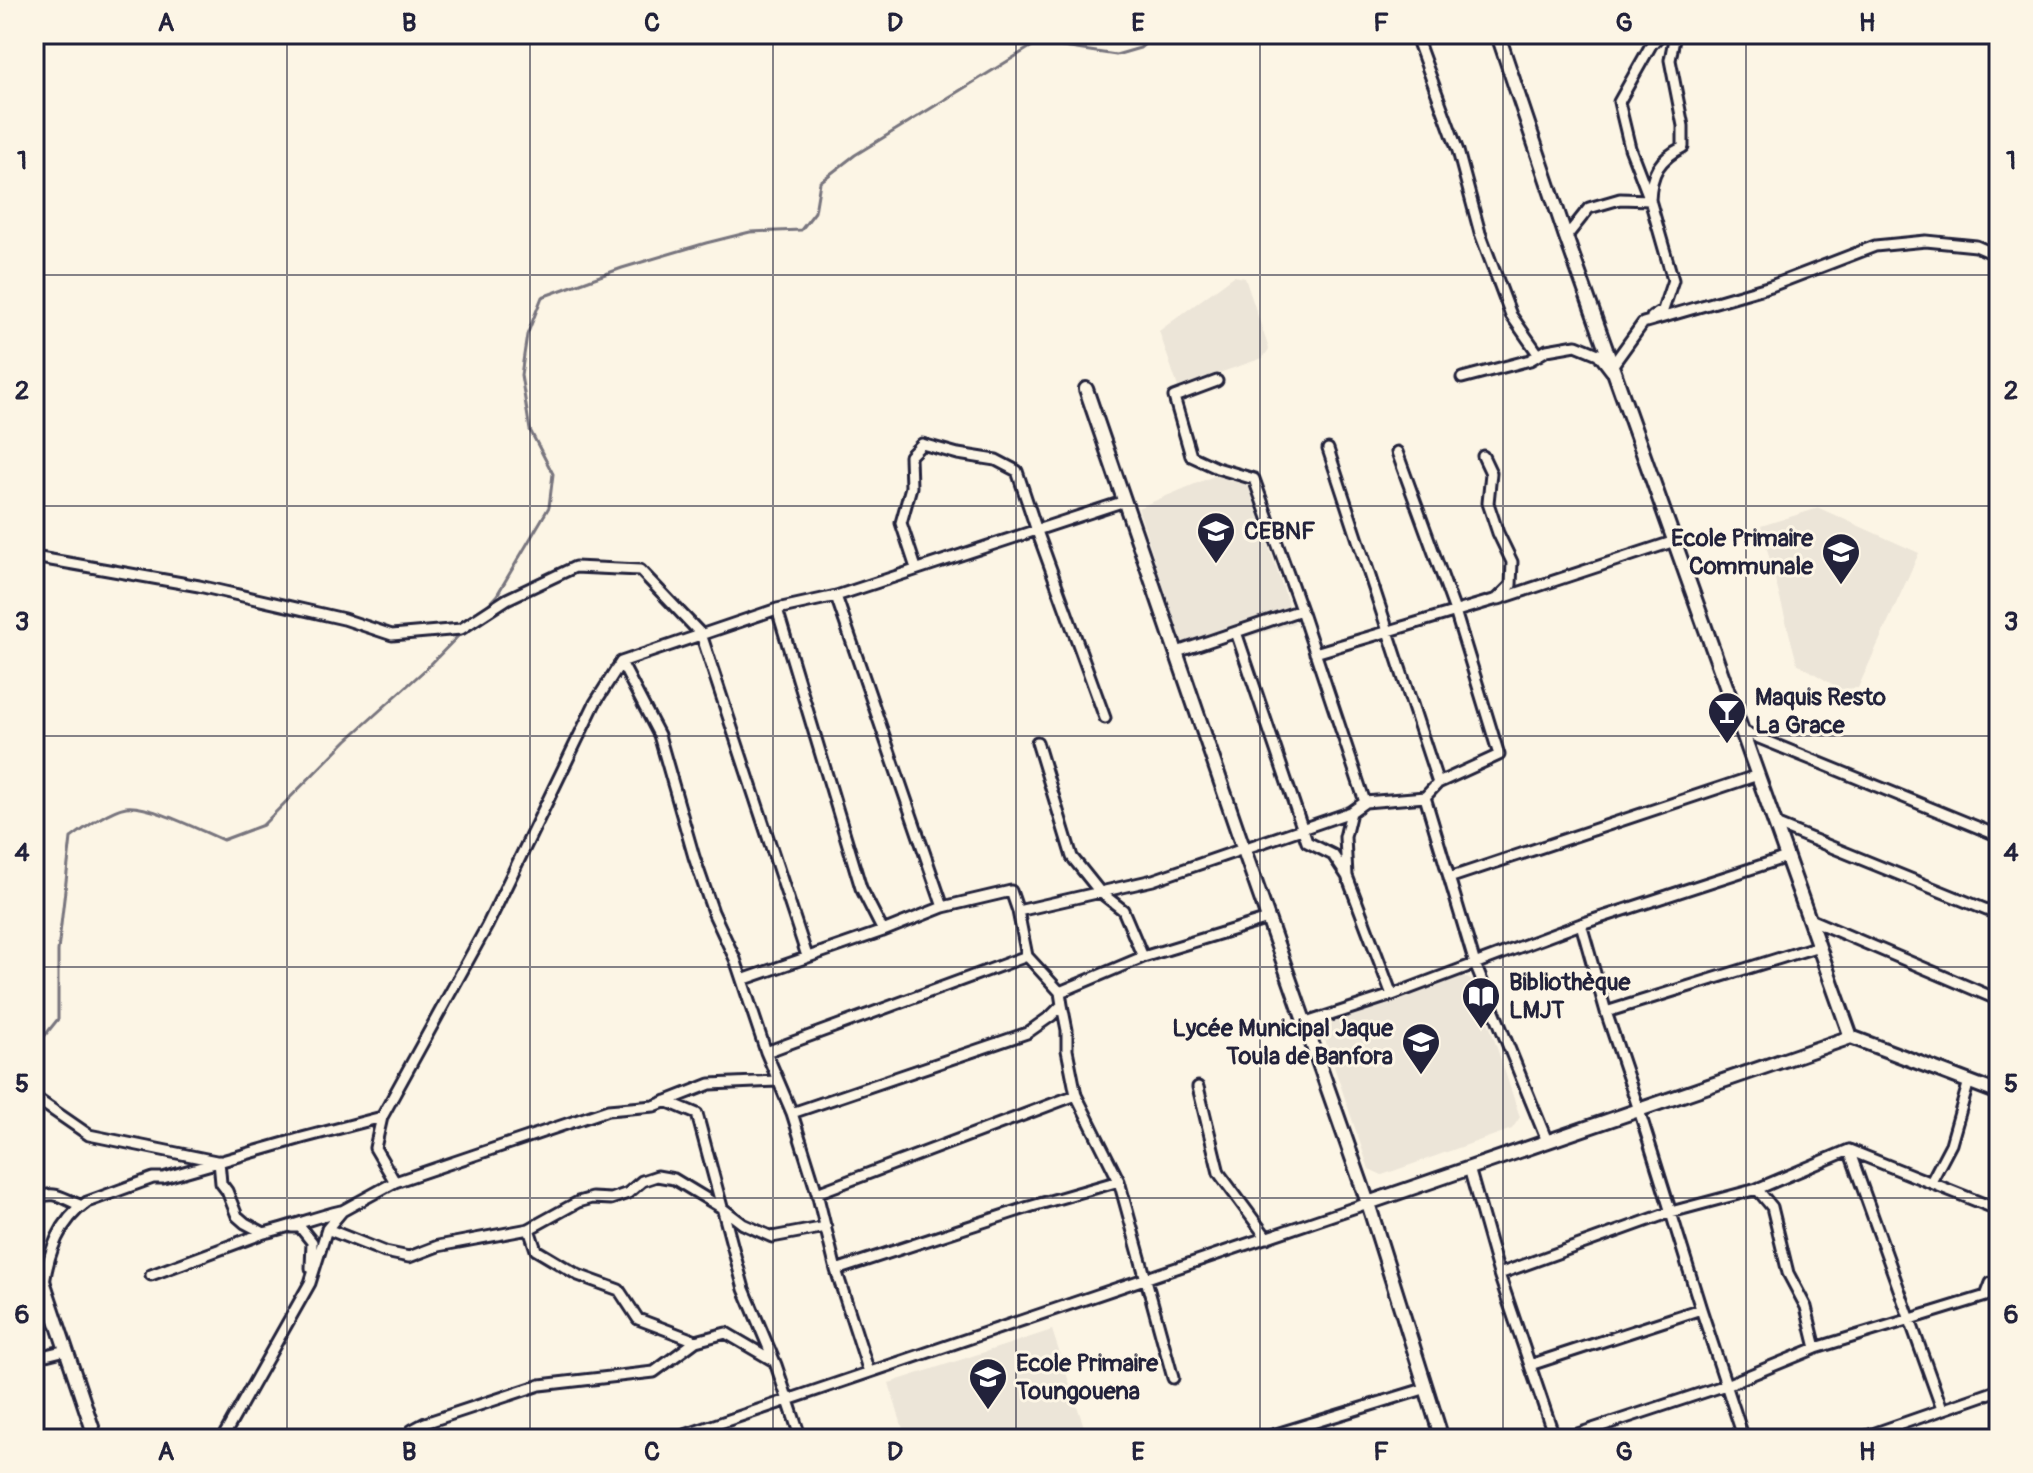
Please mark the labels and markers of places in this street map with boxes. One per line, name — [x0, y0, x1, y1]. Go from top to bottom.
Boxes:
school or university icon: CEBNF — [1195, 510, 1237, 565]
place label: CEBNF — [1244, 517, 1316, 546]
place label: Ecole Primaire Communale — [1671, 524, 1814, 581]
school or university icon: Ecole Primaire Communale — [1820, 531, 1862, 586]
place label: Maquis Resto La Grace — [1755, 683, 1886, 740]
bar icon: Maquis Resto La Grace — [1706, 690, 1748, 745]
place label: Bibliothèque LMJT — [1509, 968, 1632, 1025]
library icon: Bibliothèque LMJT — [1460, 975, 1502, 1030]
place label: Lycée Municipal Jaque Toula de Banfora — [1172, 1014, 1394, 1071]
school or university icon: Lycée Municipal Jaque Toula de Banfora — [1400, 1021, 1442, 1076]
place label: Ecole Primaire Toungouena — [1015, 1349, 1159, 1406]
school or university icon: Ecole Primaire Toungouena — [967, 1356, 1009, 1411]

